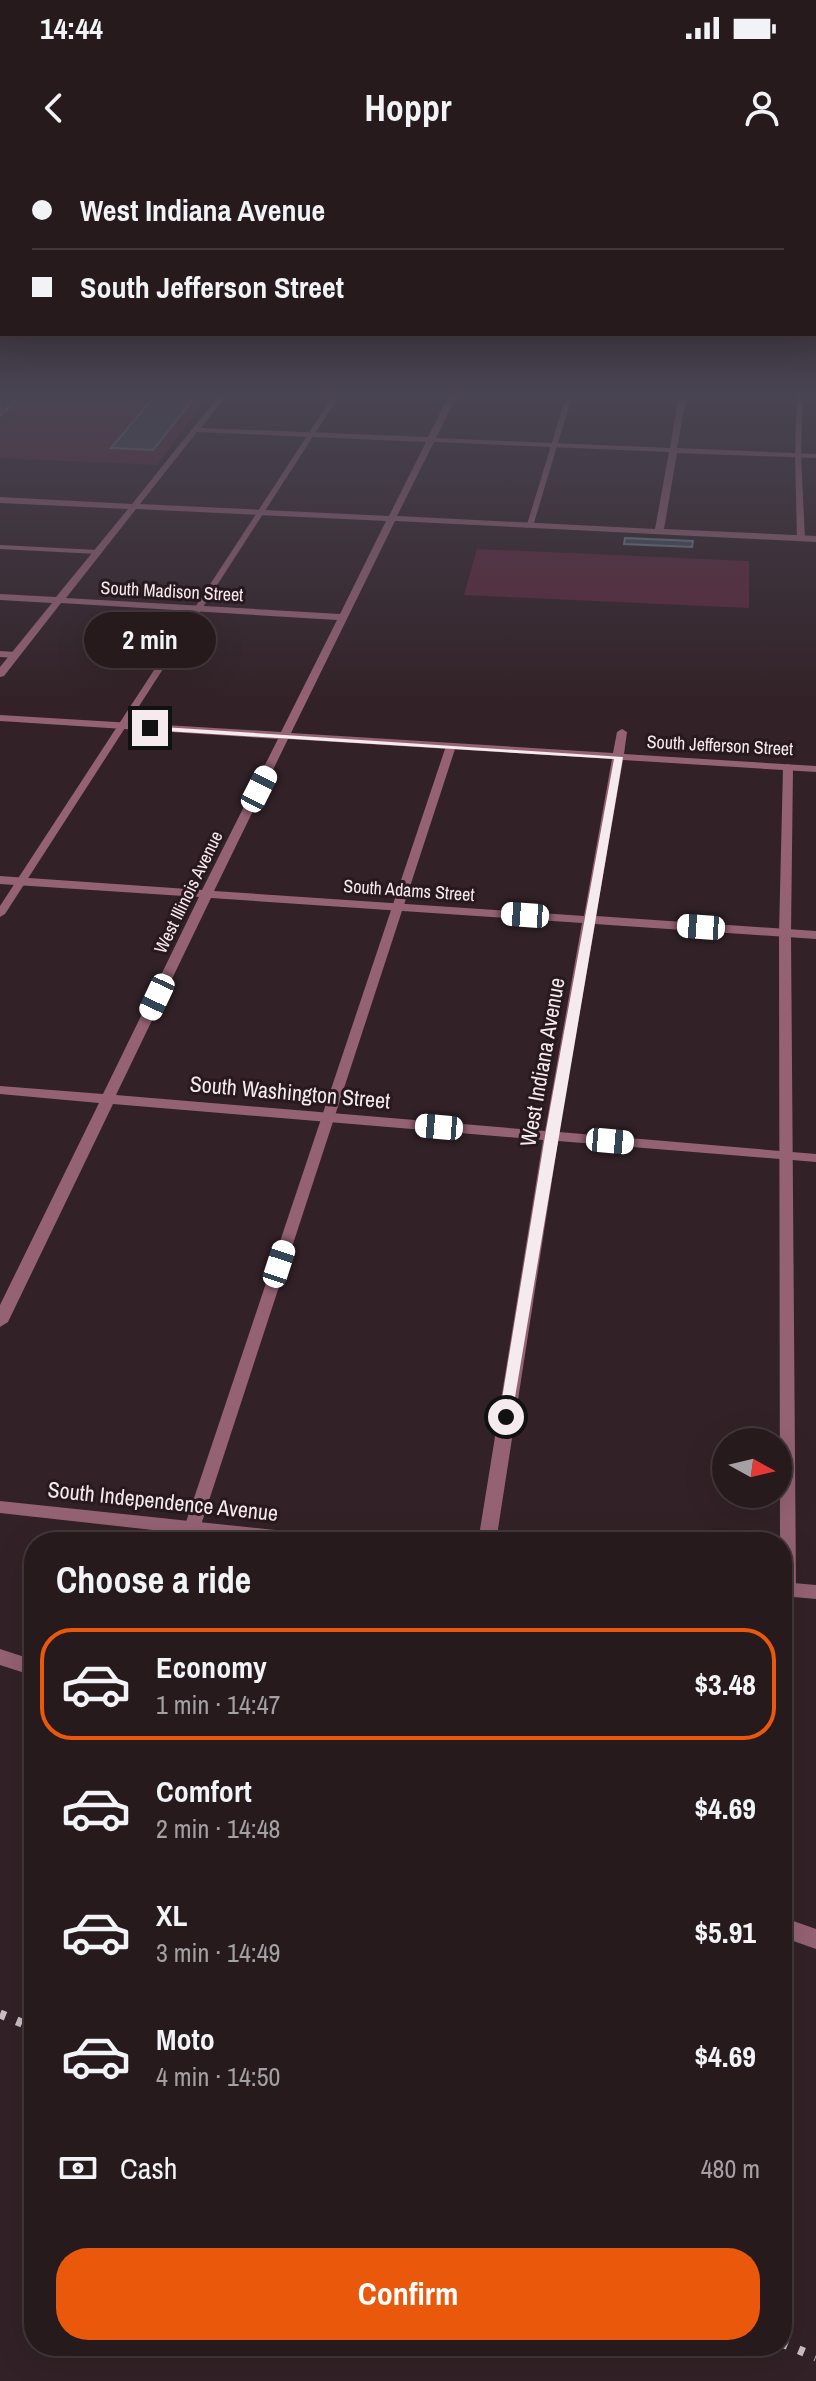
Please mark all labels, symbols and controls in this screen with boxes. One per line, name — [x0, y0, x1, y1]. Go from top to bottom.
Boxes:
text: 14:44 — [40, 8, 103, 48]
text: Hoppr — [365, 84, 451, 132]
icon: back — [32, 86, 76, 130]
icon: person — [740, 86, 784, 130]
text: West Indiana Avenue — [80, 190, 325, 230]
text: South Jefferson Street — [80, 267, 344, 307]
street label: South Madison Street — [100, 575, 244, 607]
callout: 2 min — [84, 612, 216, 668]
text: 2 min — [122, 622, 178, 657]
route end — [132, 710, 168, 746]
street label: South Jefferson Street — [646, 729, 794, 761]
car — [237, 762, 281, 816]
street label: West Illinois Avenue — [148, 827, 228, 957]
street label: South Adams Street — [343, 873, 475, 907]
car — [500, 901, 550, 929]
car — [676, 913, 726, 941]
car — [136, 970, 178, 1024]
street label: West Indiana Avenue — [512, 975, 572, 1149]
street label: South Washington Street — [189, 1068, 391, 1116]
car — [414, 1113, 464, 1141]
car — [585, 1127, 635, 1155]
car — [260, 1237, 298, 1291]
route start — [488, 1399, 524, 1435]
north arrow — [712, 1428, 792, 1508]
map controls — [712, 1428, 792, 1508]
street label: South Independence Avenue — [46, 1474, 280, 1528]
text: Choose a ride — [56, 1556, 251, 1604]
text: Economy — [156, 1647, 267, 1687]
icon: car — [60, 1648, 132, 1720]
text: $3.48 — [694, 1664, 756, 1704]
text: 1 min · 14:47 — [156, 1687, 280, 1722]
text: Comfort — [156, 1771, 252, 1811]
icon: car — [60, 1772, 132, 1844]
text: $4.69 — [694, 1788, 756, 1828]
text: 2 min · 14:48 — [156, 1811, 280, 1846]
text: XL — [156, 1895, 187, 1935]
icon: car — [60, 1896, 132, 1968]
text: $5.91 — [694, 1912, 756, 1952]
text: 3 min · 14:49 — [156, 1935, 280, 1970]
text: Moto — [156, 2019, 215, 2059]
icon: car — [60, 2020, 132, 2092]
text: $4.69 — [694, 2036, 756, 2076]
text: 4 min · 14:50 — [156, 2059, 280, 2094]
icon: cash — [56, 2146, 100, 2190]
text: Cash — [120, 2148, 177, 2188]
text: 480 m — [701, 2151, 760, 2186]
button: Confirm — [56, 2248, 760, 2340]

